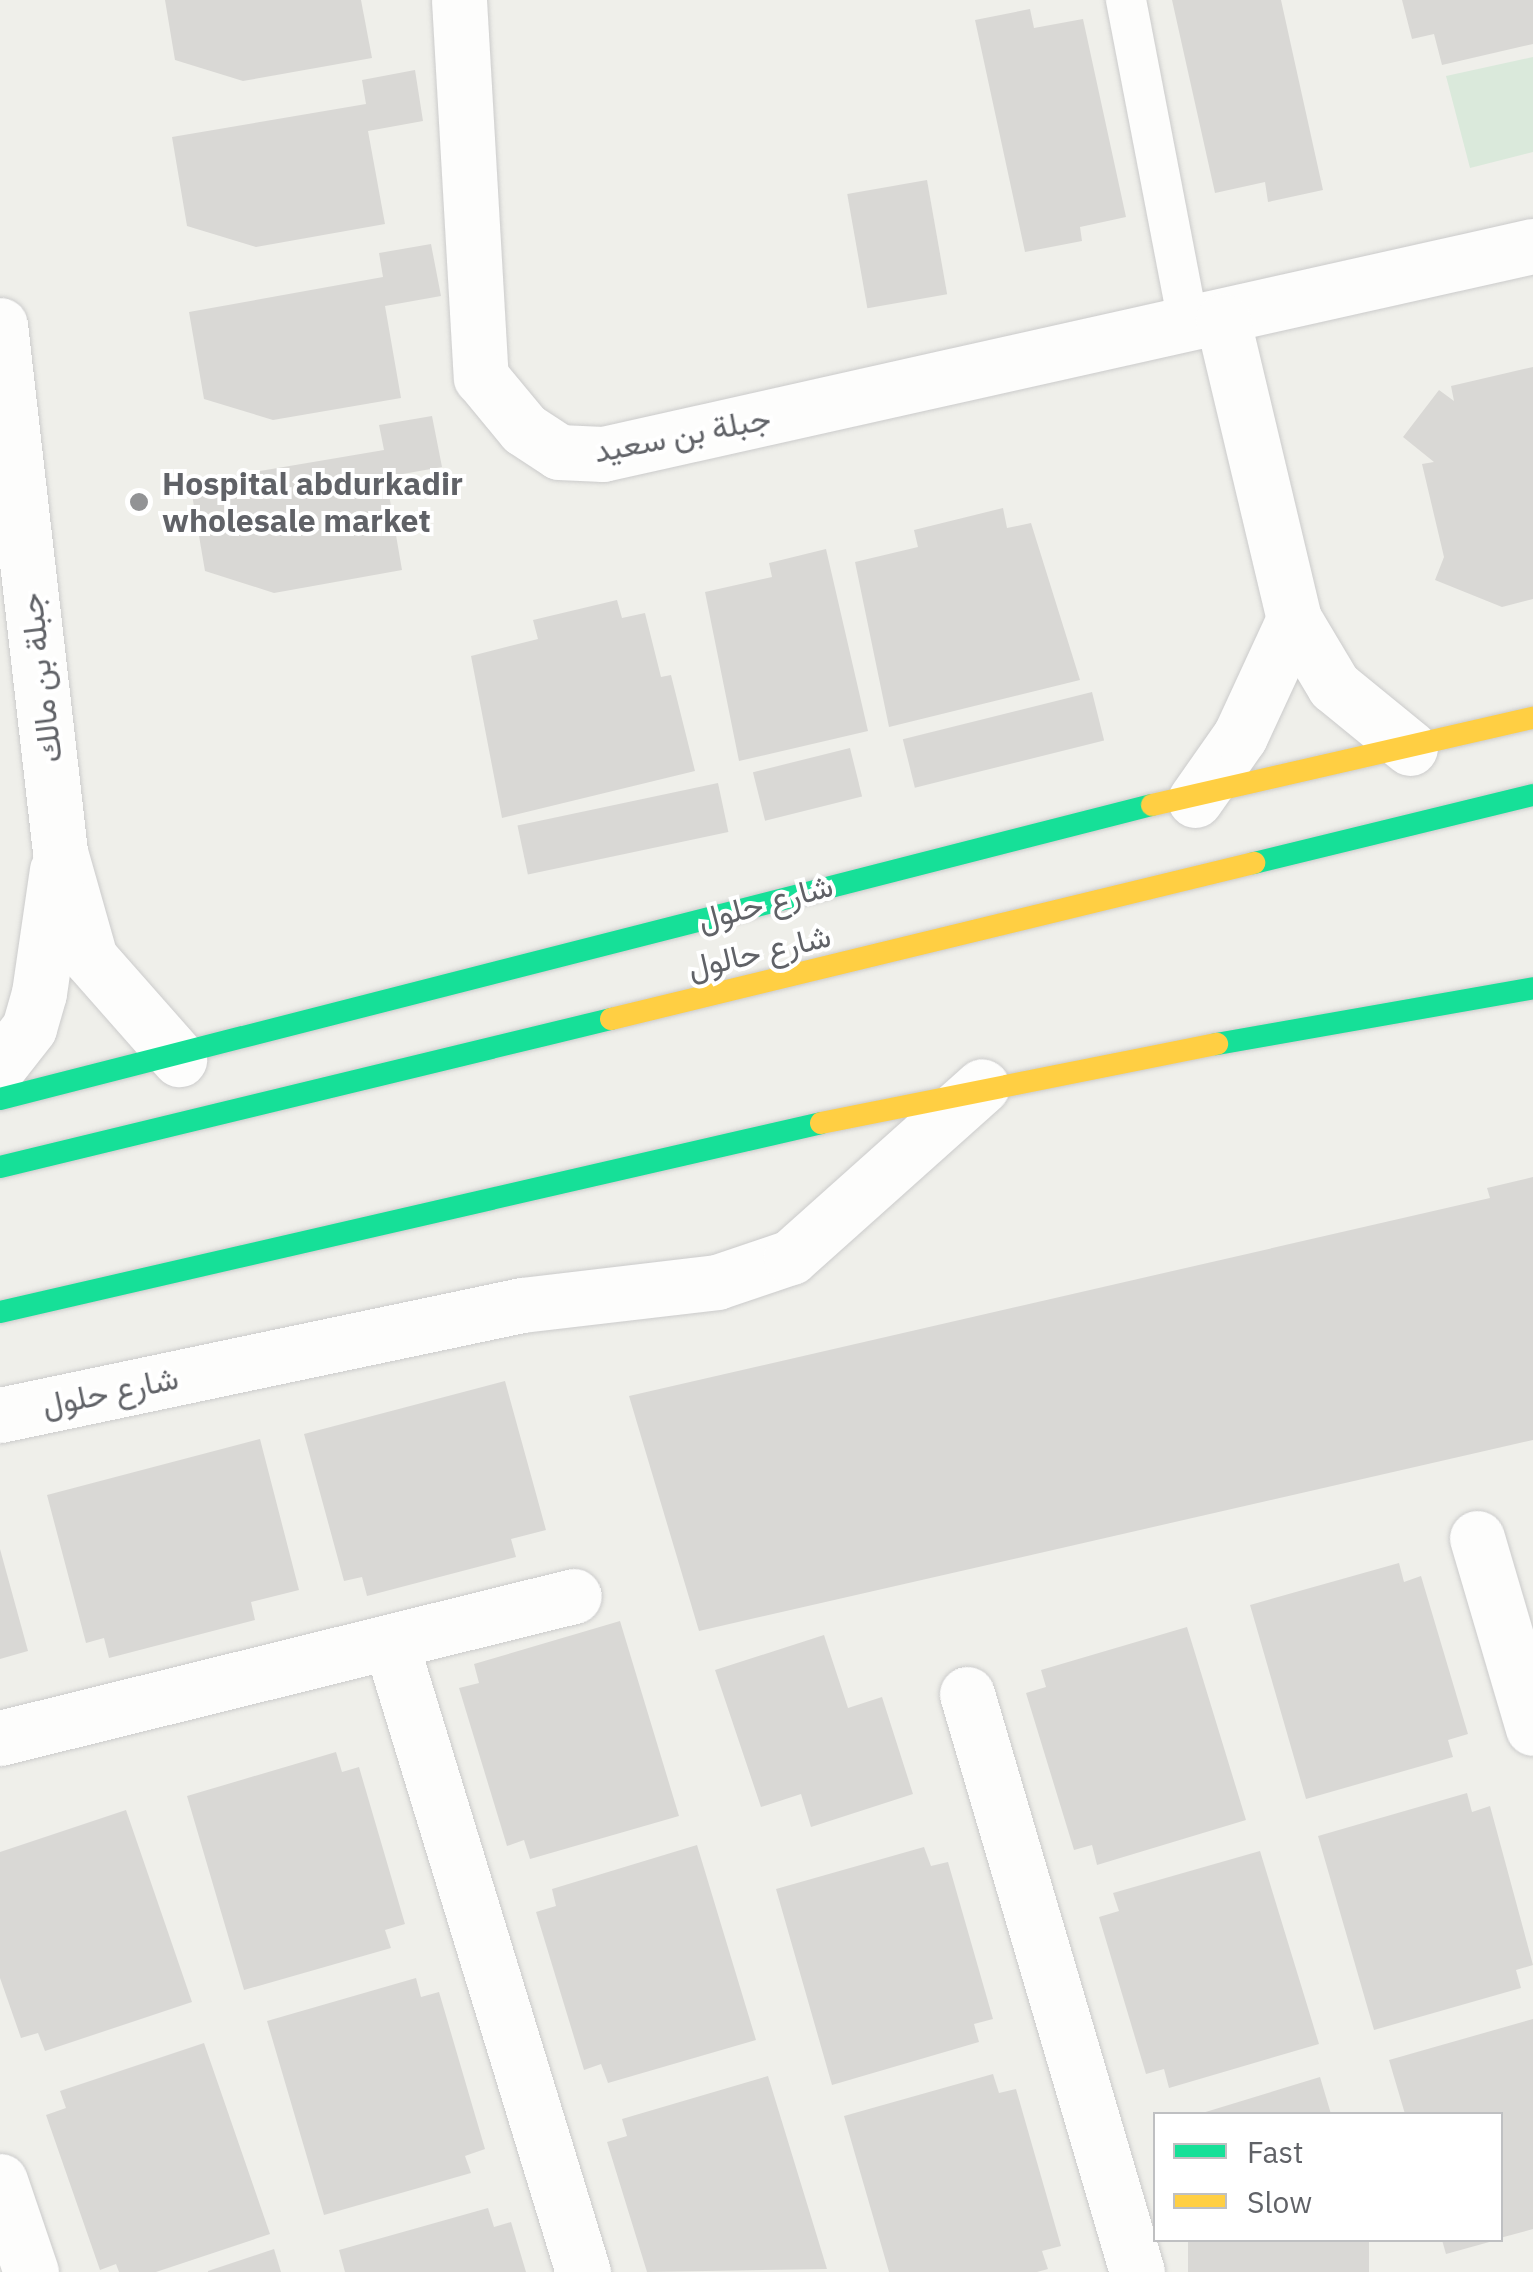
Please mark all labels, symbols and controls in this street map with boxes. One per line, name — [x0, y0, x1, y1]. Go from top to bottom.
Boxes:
street label: جبلة بن سعيد — [590, 398, 774, 470]
place label: Hospital abdurkadir wholesale market — [162, 465, 463, 540]
marker: Hospital abdurkadir wholesale market — [126, 489, 152, 515]
street label: جبلة بن مالك — [11, 591, 69, 765]
street label: شارع حلول — [693, 866, 837, 938]
street label: شارع حالول — [684, 916, 834, 986]
street label: شارع حلول — [38, 1358, 182, 1424]
legend — [1153, 2112, 1503, 2242]
text: Fast — [1247, 2132, 1304, 2171]
text: Slow — [1247, 2182, 1312, 2221]

